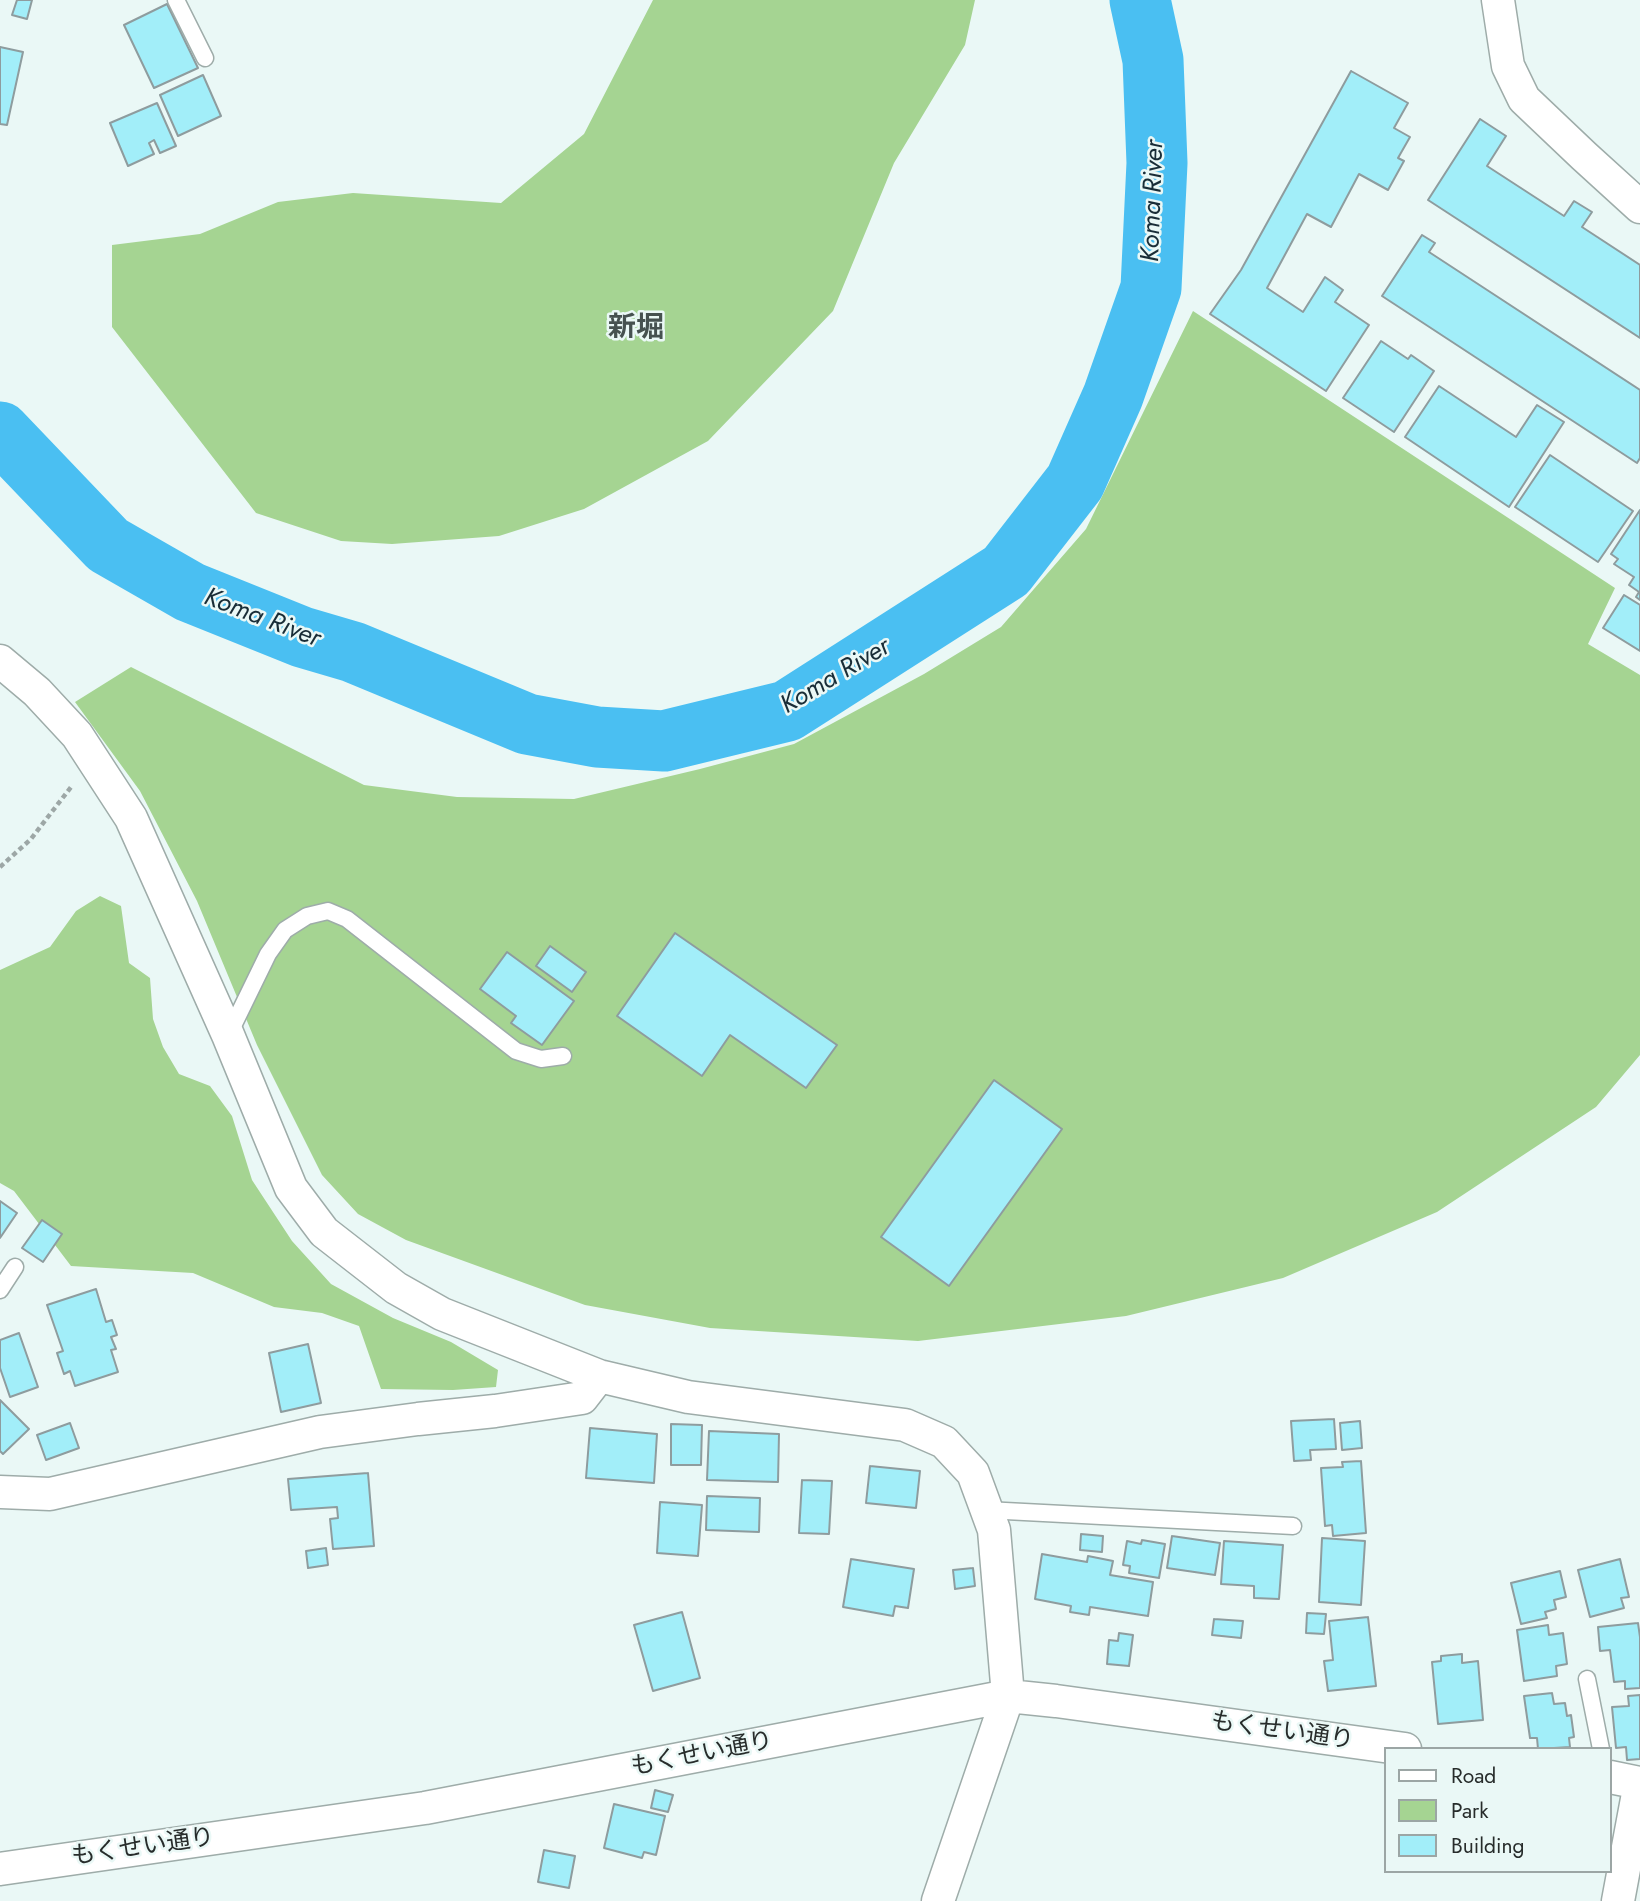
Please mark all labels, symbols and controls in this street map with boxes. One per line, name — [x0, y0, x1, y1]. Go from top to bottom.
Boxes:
water label: Koma River — [1136, 139, 1172, 263]
district label: 新堀 — [608, 312, 664, 346]
water label: Koma River — [199, 583, 325, 655]
water label: Koma River — [776, 632, 896, 722]
street label: もくせい通り — [1209, 1708, 1355, 1756]
street label: もくせい通り — [629, 1727, 775, 1783]
legend — [1384, 1747, 1612, 1873]
text: Road — [1451, 1761, 1496, 1791]
text: Park — [1451, 1796, 1488, 1826]
street label: もくせい通り — [70, 1824, 216, 1872]
text: Building — [1451, 1831, 1524, 1861]

